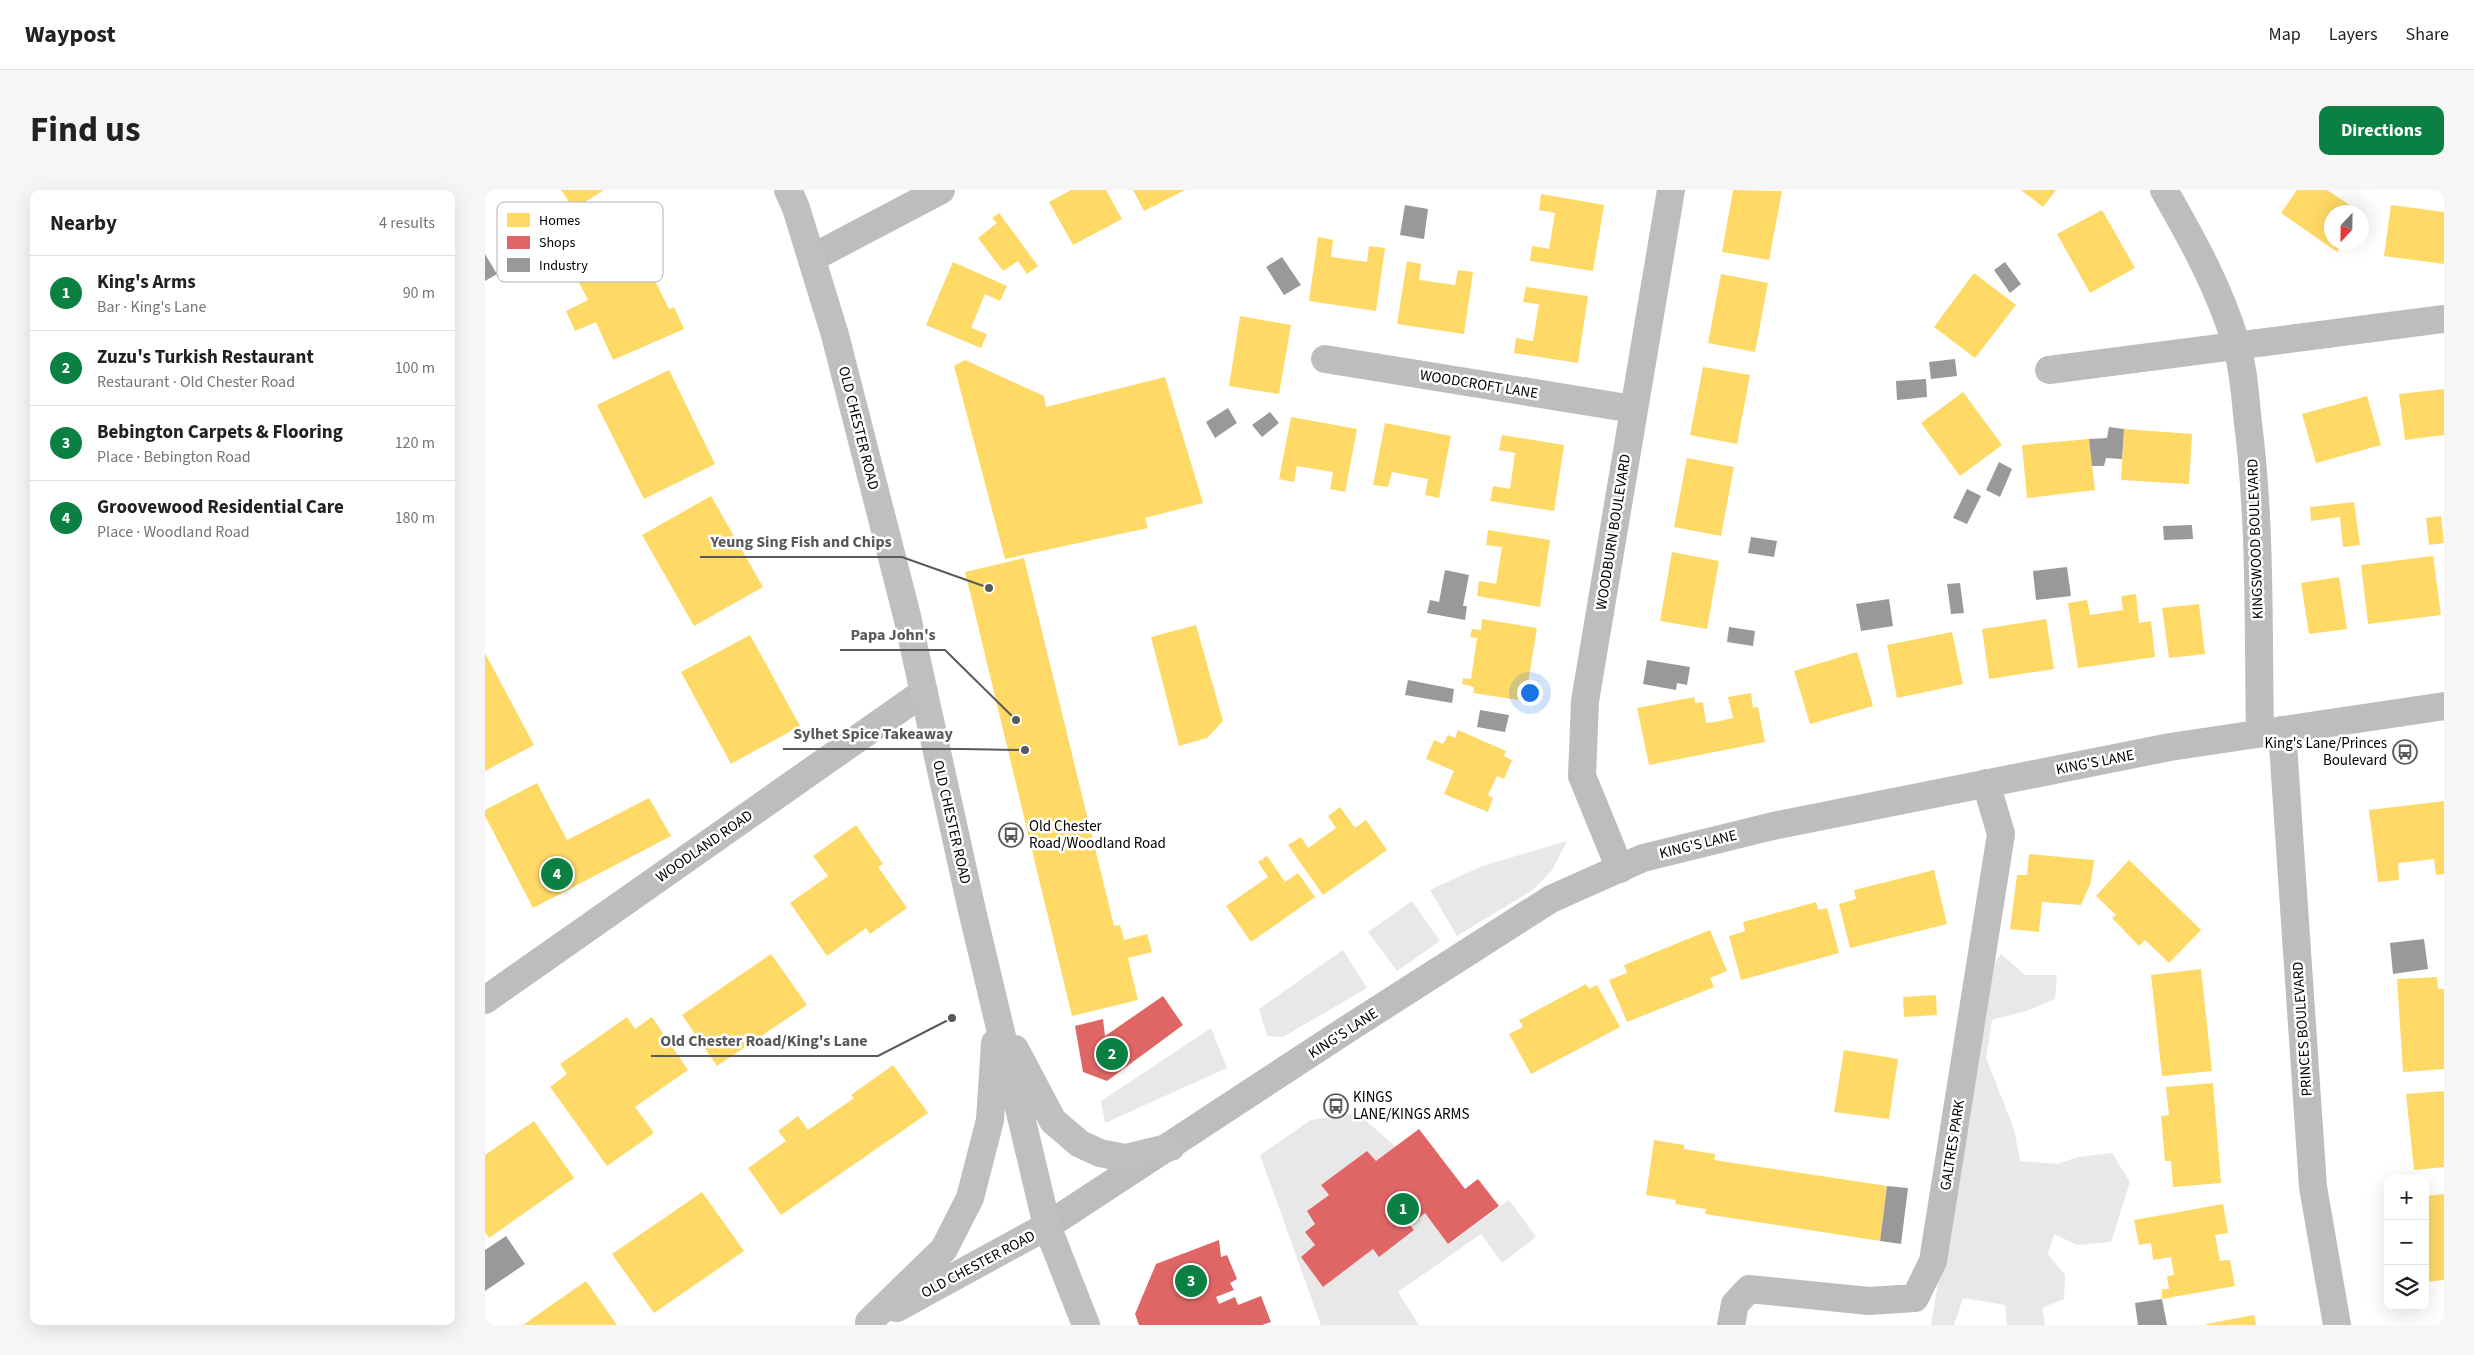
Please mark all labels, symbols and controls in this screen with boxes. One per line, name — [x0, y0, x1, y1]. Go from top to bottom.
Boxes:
text: Waypost — [25, 17, 116, 52]
text: Map — [2269, 22, 2301, 47]
text: Layers — [2329, 22, 2378, 47]
text: Share — [2406, 22, 2449, 47]
text: Find us — [30, 105, 140, 155]
button: Directions — [2319, 106, 2444, 155]
legend — [497, 202, 663, 282]
north arrow — [2324, 205, 2369, 250]
text: Nearby — [50, 208, 117, 238]
text: Homes — [539, 211, 580, 231]
text: 4 results — [379, 212, 435, 234]
text: Shops — [539, 233, 575, 253]
text: Industry — [539, 256, 588, 276]
text: King's Arms — [97, 269, 196, 296]
text: 1 — [62, 282, 70, 304]
text: 90 m — [403, 282, 435, 304]
text: Bar · King's Lane — [97, 296, 207, 318]
text: Zuzu's Turkish Restaurant — [97, 344, 314, 371]
text: 2 — [62, 357, 70, 379]
text: 100 m — [395, 357, 435, 379]
street label: OLD CHESTER ROAD — [833, 364, 884, 492]
street label: WOODCROFT LANE — [1418, 365, 1540, 404]
text: Restaurant · Old Chester Road — [97, 371, 295, 393]
text: Bebington Carpets & Flooring — [97, 419, 343, 446]
text: 3 — [62, 432, 70, 454]
text: 120 m — [395, 432, 435, 454]
text: Place · Bebington Road — [97, 446, 251, 468]
street label: WOODBURN BOULEVARD — [1591, 453, 1636, 612]
street label: KINGSWOOD BOULEVARD — [2242, 458, 2269, 620]
text: Groovewood Residential Care — [97, 494, 344, 521]
text: 4 — [62, 507, 70, 529]
text: 180 m — [395, 507, 435, 529]
text: Place · Woodland Road — [97, 521, 250, 543]
callout: Yeung Sing Fish and Chips — [700, 526, 902, 557]
text: Yeung Sing Fish and Chips — [709, 531, 892, 553]
callout: Papa John's — [840, 619, 945, 650]
text: Papa John's — [851, 624, 935, 646]
your location — [1517, 680, 1543, 706]
callout: Sylhet Spice Takeaway — [783, 718, 962, 749]
text: Sylhet Spice Takeaway — [793, 723, 953, 745]
place label: King's Lane/Princes Boulevard — [2265, 733, 2387, 771]
bus stop icon: King's Lane/Princes Boulevard — [2392, 739, 2418, 765]
street label: KING'S LANE — [2054, 745, 2136, 780]
street label: OLD CHESTER ROAD — [927, 758, 976, 886]
street label: WOODLAND ROAD — [652, 805, 757, 888]
place label: Old Chester Road/Woodland Road — [1029, 816, 1166, 854]
bus stop icon: Old Chester Road/Woodland Road — [998, 822, 1024, 848]
street label: KING'S LANE — [1657, 825, 1739, 864]
pin: 4 — [541, 855, 573, 893]
street label: PRINCES BOULEVARD — [2287, 961, 2318, 1097]
street label: KING'S LANE — [1304, 1003, 1382, 1064]
callout: Old Chester Road/King's Lane — [651, 1025, 878, 1056]
text: Old Chester Road/King's Lane — [660, 1030, 868, 1052]
pin: 2 — [1096, 1035, 1128, 1073]
place label: KINGS LANE/KINGS ARMS — [1353, 1087, 1470, 1125]
bus stop icon: KINGS LANE/KINGS ARMS — [1323, 1093, 1349, 1119]
street label: GALTRES PARK — [1935, 1098, 1970, 1192]
map controls — [2384, 1175, 2429, 1310]
button: + — [2384, 1175, 2429, 1220]
pin: 1 — [1387, 1190, 1419, 1228]
button: − — [2384, 1220, 2429, 1265]
street label: OLD CHESTER ROAD — [917, 1225, 1039, 1303]
pin: 3 — [1175, 1262, 1207, 1300]
button: layers — [2384, 1265, 2429, 1310]

